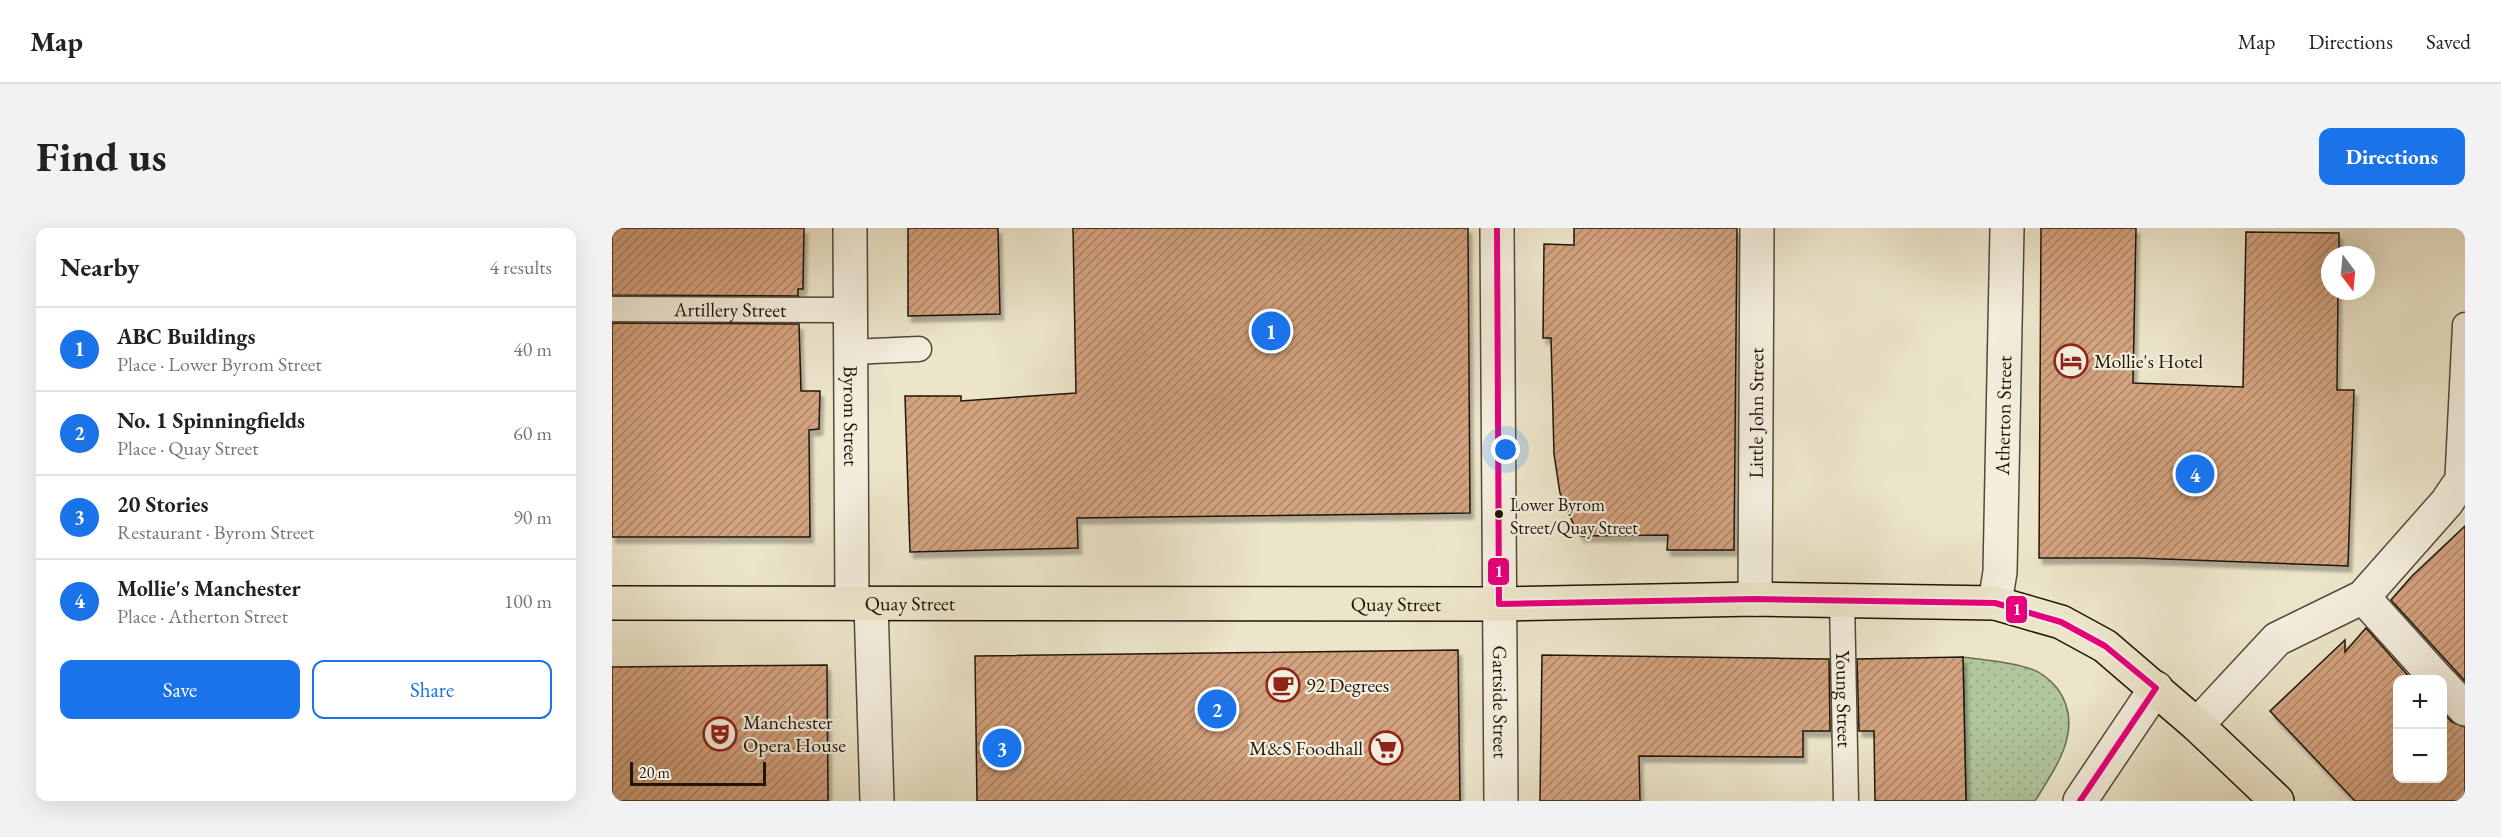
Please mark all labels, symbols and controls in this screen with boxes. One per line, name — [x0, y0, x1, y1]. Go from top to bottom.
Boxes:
text: Map — [30, 23, 83, 59]
text: Map — [2238, 28, 2275, 55]
text: Directions — [2308, 28, 2393, 55]
text: Saved — [2426, 28, 2471, 55]
button: Directions — [2319, 128, 2465, 185]
text: Find us — [36, 129, 167, 184]
north arrow — [2321, 246, 2375, 300]
text: Nearby — [60, 250, 140, 284]
text: 4 results — [489, 254, 552, 280]
street label: Artillery Street — [673, 296, 787, 323]
pin: 1 — [1252, 308, 1290, 354]
text: ABC Buildings — [117, 322, 255, 351]
text: 1 — [74, 336, 85, 362]
text: 40 m — [513, 336, 552, 362]
hotel icon: Mollie's Hotel — [2053, 343, 2089, 379]
street label: Little John Street — [1743, 347, 1769, 479]
place label: Mollie's Hotel — [2094, 348, 2203, 374]
text: Place · Lower Byrom Street — [117, 351, 322, 377]
street label: Atherton Street — [1989, 355, 2017, 477]
street label: Byrom Street — [838, 366, 864, 467]
text: No. 1 Spinningfields — [117, 406, 305, 435]
text: 2 — [74, 420, 85, 446]
text: 60 m — [513, 420, 552, 446]
text: Place · Quay Street — [117, 435, 259, 461]
your location — [1491, 435, 1520, 464]
pin: 4 — [2176, 452, 2214, 496]
text: 20 Stories — [117, 490, 208, 519]
place label: Lower Byrom Street/Quay Street — [1510, 493, 1638, 539]
text: 3 — [74, 504, 85, 530]
text: 90 m — [513, 504, 552, 530]
marker: Lower Byrom Street/Quay Street — [1493, 508, 1505, 520]
text: Restaurant · Byrom Street — [117, 519, 314, 545]
line badge: 1 — [1487, 557, 1510, 586]
text: 1 — [1495, 561, 1503, 582]
text: Mollie's Manchester — [117, 574, 301, 603]
text: 4 — [74, 588, 85, 614]
text: 100 m — [504, 588, 552, 614]
street label: Quay Street — [865, 590, 956, 616]
street label: Quay Street — [1351, 591, 1442, 617]
line badge: 1 — [2005, 595, 2028, 624]
text: 1 — [2013, 599, 2021, 620]
text: Place · Atherton Street — [117, 603, 288, 629]
street label: Gartside Street — [1487, 645, 1514, 759]
street label: Young Street — [1830, 650, 1858, 749]
button: Save — [60, 660, 300, 719]
button: Share — [312, 660, 552, 719]
cafe icon: 92 Degrees — [1265, 667, 1301, 703]
place label: 92 Degrees — [1306, 672, 1389, 698]
map controls — [2393, 675, 2447, 783]
button: + — [2393, 675, 2447, 729]
pin: 2 — [1198, 686, 1236, 732]
place label: Manchester Opera House — [743, 709, 846, 758]
theatre icon: Manchester Opera House — [702, 716, 738, 752]
pin: 3 — [982, 726, 1022, 770]
button: − — [2393, 729, 2447, 783]
supermarket icon: M&S Foodhall — [1368, 730, 1404, 766]
place label: M&S Foodhall — [1249, 735, 1363, 761]
scale bar — [630, 759, 766, 786]
text: 20 m — [639, 762, 670, 783]

